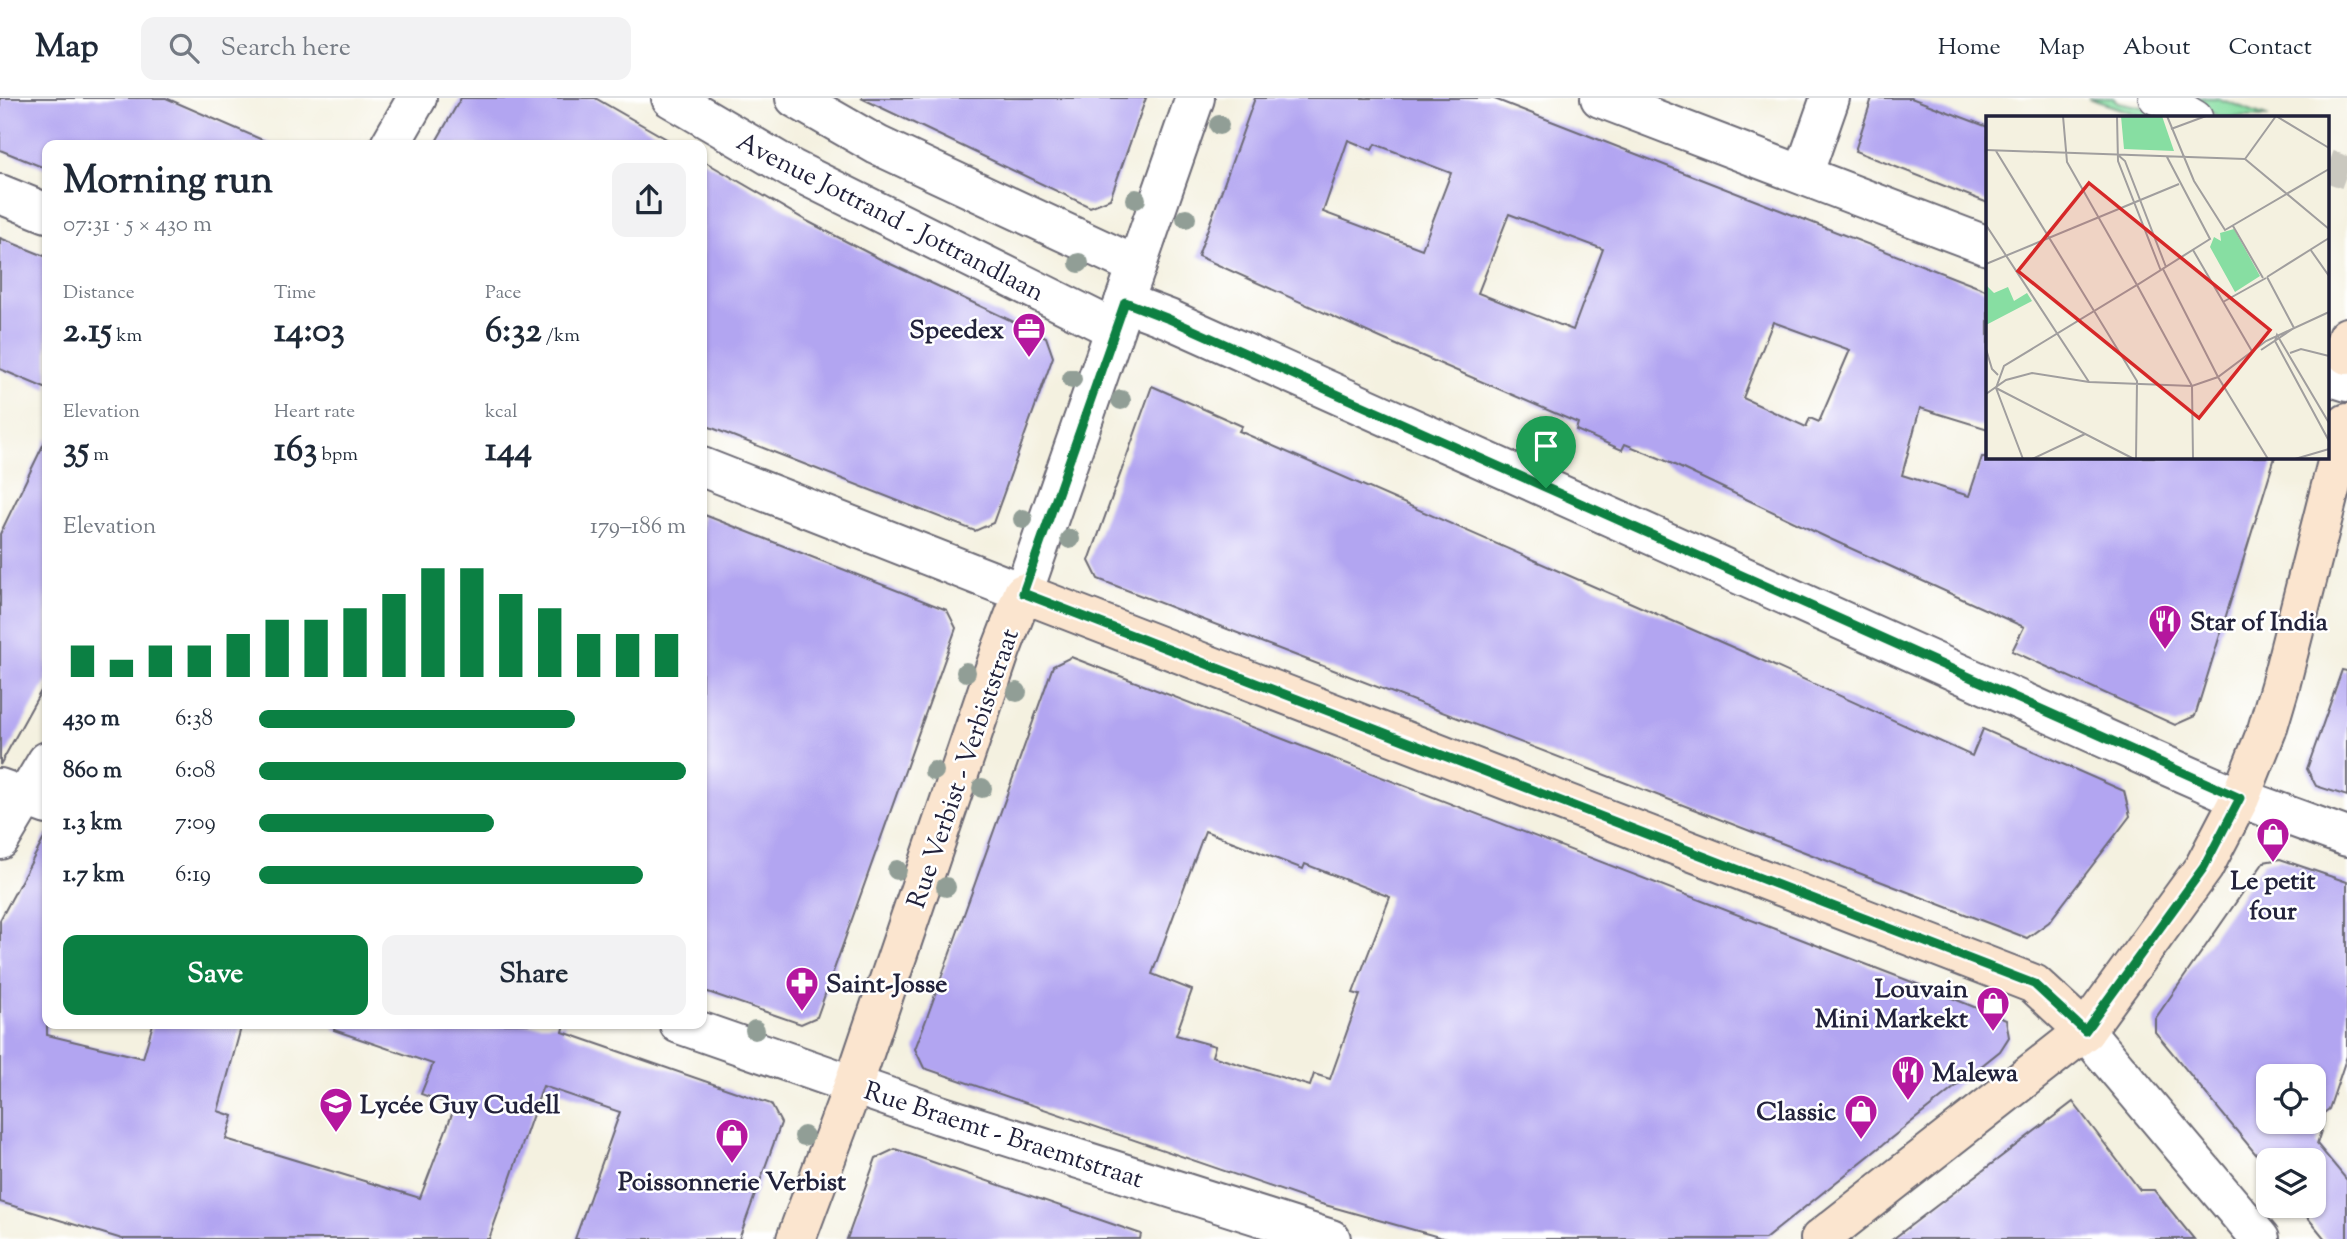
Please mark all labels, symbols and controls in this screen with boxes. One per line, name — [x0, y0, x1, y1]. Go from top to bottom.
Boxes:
search box — [141, 17, 631, 80]
text: Map — [35, 24, 99, 72]
icon: search — [165, 29, 203, 67]
text: Search here — [221, 30, 351, 67]
text: Home — [1938, 31, 2001, 65]
text: Map — [2039, 31, 2085, 65]
text: About — [2123, 31, 2190, 65]
text: Contact — [2228, 31, 2312, 65]
inset map — [1986, 116, 2330, 458]
street label: Avenue Jottrand - Jottrandlaan — [730, 124, 1050, 312]
text: Morning run — [63, 156, 273, 210]
button: share — [612, 163, 686, 237]
text: 07:31 · 5 × 430 m — [63, 209, 212, 242]
text: Distance — [63, 280, 135, 307]
text: Time — [274, 280, 316, 307]
text: Pace — [485, 280, 521, 307]
text: 2.15 — [63, 307, 112, 358]
text: 14:03 — [274, 307, 345, 358]
text: 6:32 — [485, 307, 542, 358]
office icon: Speedex — [1010, 310, 1048, 359]
place label: Speedex — [909, 313, 1004, 350]
text: km — [112, 323, 142, 350]
text: /km — [542, 323, 580, 350]
text: Elevation — [63, 399, 140, 426]
text: Heart rate — [274, 399, 355, 426]
text: kcal — [485, 399, 518, 426]
pin — [1516, 416, 1576, 488]
text: 35 — [63, 426, 89, 477]
text: 163 — [274, 426, 317, 477]
text: 144 — [485, 426, 532, 477]
icon: arrive — [1527, 427, 1565, 465]
text: m — [89, 442, 109, 469]
text: bpm — [317, 442, 358, 469]
text: Elevation — [63, 511, 156, 544]
text: 179–186 m — [590, 511, 686, 544]
restaurant icon: Star of India — [2146, 602, 2184, 651]
place label: Star of India — [2190, 605, 2328, 642]
street label: Rue Verbist - Verbiststraat — [899, 624, 1030, 914]
text: 430 m — [63, 703, 120, 736]
text: 6:38 — [175, 703, 213, 736]
text: 860 m — [63, 755, 122, 788]
text: 6:08 — [175, 755, 216, 788]
text: 1.3 km — [63, 807, 122, 840]
text: 7:09 — [175, 807, 216, 840]
shop icon: Le petit four — [2254, 815, 2292, 864]
text: 1.7 km — [63, 859, 125, 892]
text: 6:19 — [175, 859, 211, 892]
place label: Le petit four — [2231, 864, 2315, 931]
button: Save — [63, 935, 368, 1015]
button: Share — [382, 935, 686, 1015]
pharmacy icon: Saint-Josse — [783, 964, 821, 1013]
place label: Saint-Josse — [826, 967, 947, 1004]
place label: Louvain Mini Markekt — [1815, 972, 1969, 1039]
shop icon: Louvain Mini Markekt — [1974, 984, 2012, 1033]
restaurant icon: Malewa — [1889, 1053, 1927, 1102]
place label: Malewa — [1932, 1056, 2018, 1093]
map controls — [2256, 1064, 2326, 1218]
button: locate — [2256, 1064, 2326, 1134]
street label: Rue Braemt - Braemtstraat — [859, 1074, 1148, 1199]
school or university icon: Lycée Guy Cudell — [317, 1085, 355, 1134]
place label: Lycée Guy Cudell — [360, 1088, 561, 1125]
shop icon: Classic — [1842, 1092, 1880, 1141]
place label: Classic — [1756, 1095, 1836, 1132]
shop icon: Poissonnerie Verbist — [713, 1116, 751, 1165]
button: layers — [2256, 1148, 2326, 1218]
place label: Poissonnerie Verbist — [618, 1165, 846, 1202]

